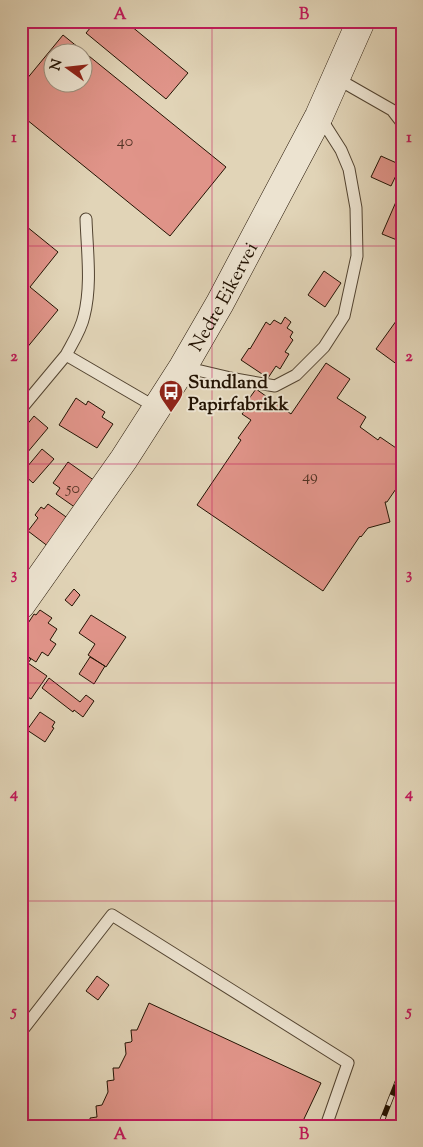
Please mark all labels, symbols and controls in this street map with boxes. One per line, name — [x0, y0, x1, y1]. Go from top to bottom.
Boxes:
text: A — [114, 4, 127, 27]
text: B — [299, 4, 309, 27]
north arrow — [42, 42, 92, 92]
text: N — [46, 57, 68, 73]
text: 1 — [11, 127, 17, 150]
text: 1 — [406, 127, 412, 150]
house number: 40 — [117, 131, 133, 154]
street label: Nedre Eikervei — [184, 238, 266, 357]
text: 2 — [10, 346, 18, 369]
text: 2 — [405, 346, 413, 369]
place label: Sundland Papirfabrikk — [188, 370, 289, 419]
bus stop icon: Sundland Papirfabrikk — [158, 379, 184, 413]
house number: 49 — [302, 466, 318, 489]
house number: 50 — [65, 478, 80, 501]
text: 3 — [11, 564, 18, 587]
text: 3 — [406, 564, 413, 587]
text: 4 — [9, 783, 18, 806]
text: 4 — [404, 783, 413, 806]
text: 5 — [9, 1001, 17, 1024]
text: 5 — [404, 1001, 412, 1024]
text: A — [114, 1124, 127, 1147]
text: B — [299, 1124, 309, 1147]

